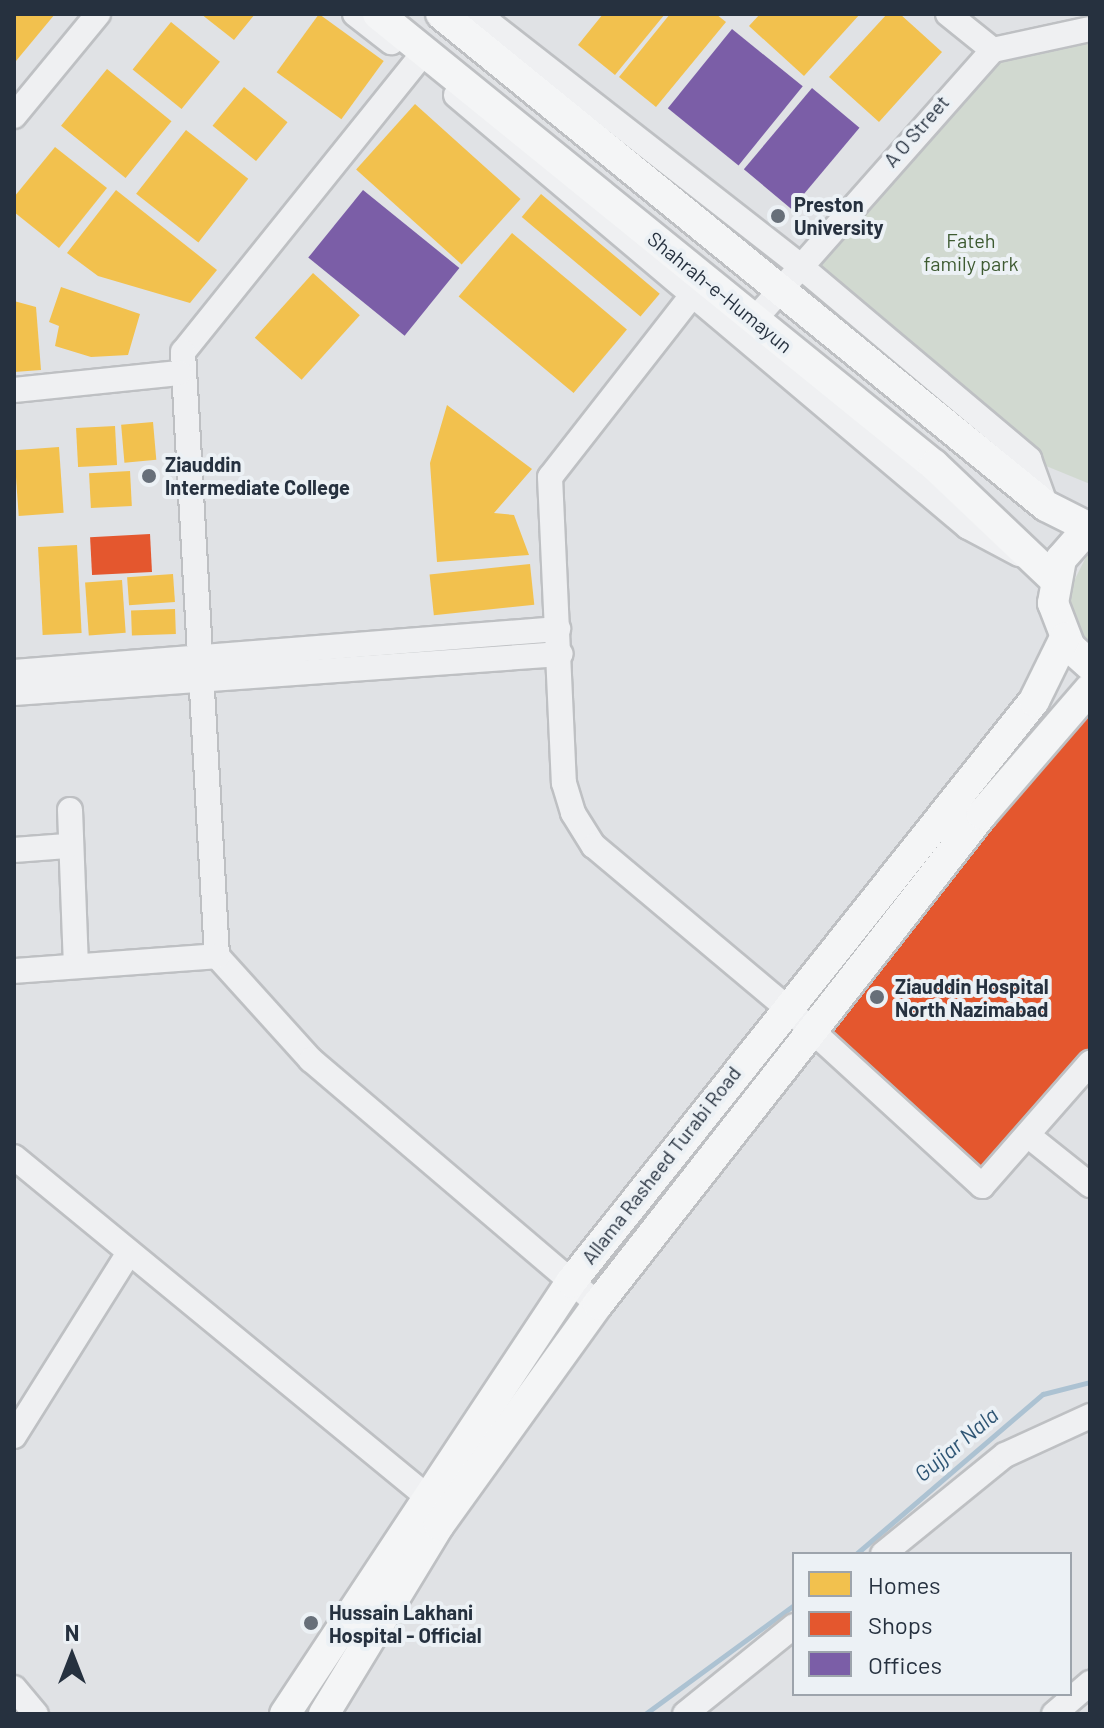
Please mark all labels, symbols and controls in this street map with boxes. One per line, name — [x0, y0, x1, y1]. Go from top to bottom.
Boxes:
street label: A O Street — [878, 90, 954, 172]
place label: Preston University — [794, 192, 884, 239]
marker: Preston University — [769, 207, 787, 225]
street label: Shahrah-e-Humayun — [643, 226, 797, 358]
park label: Fateh family park — [924, 229, 1018, 276]
place label: Ziauddin Intermediate College — [165, 452, 350, 499]
marker: Ziauddin Intermediate College — [140, 467, 158, 485]
place label: Ziauddin Hospital North Nazimabad — [895, 974, 1049, 1021]
marker: Ziauddin Hospital North Nazimabad — [866, 986, 888, 1008]
street label: Allama Rasheed Turabi Road — [576, 1061, 746, 1269]
water label: Gujjar Nala — [909, 1401, 1003, 1487]
legend — [792, 1552, 1072, 1696]
text: Homes — [868, 1570, 941, 1599]
place label: Hussain Lakhani Hospital - Official — [329, 1600, 482, 1647]
text: Shops — [868, 1610, 933, 1639]
marker: Hussain Lakhani Hospital - Official — [300, 1612, 322, 1634]
north arrow — [32, 1616, 112, 1696]
text: N — [65, 1619, 79, 1645]
text: Offices — [868, 1650, 942, 1679]

